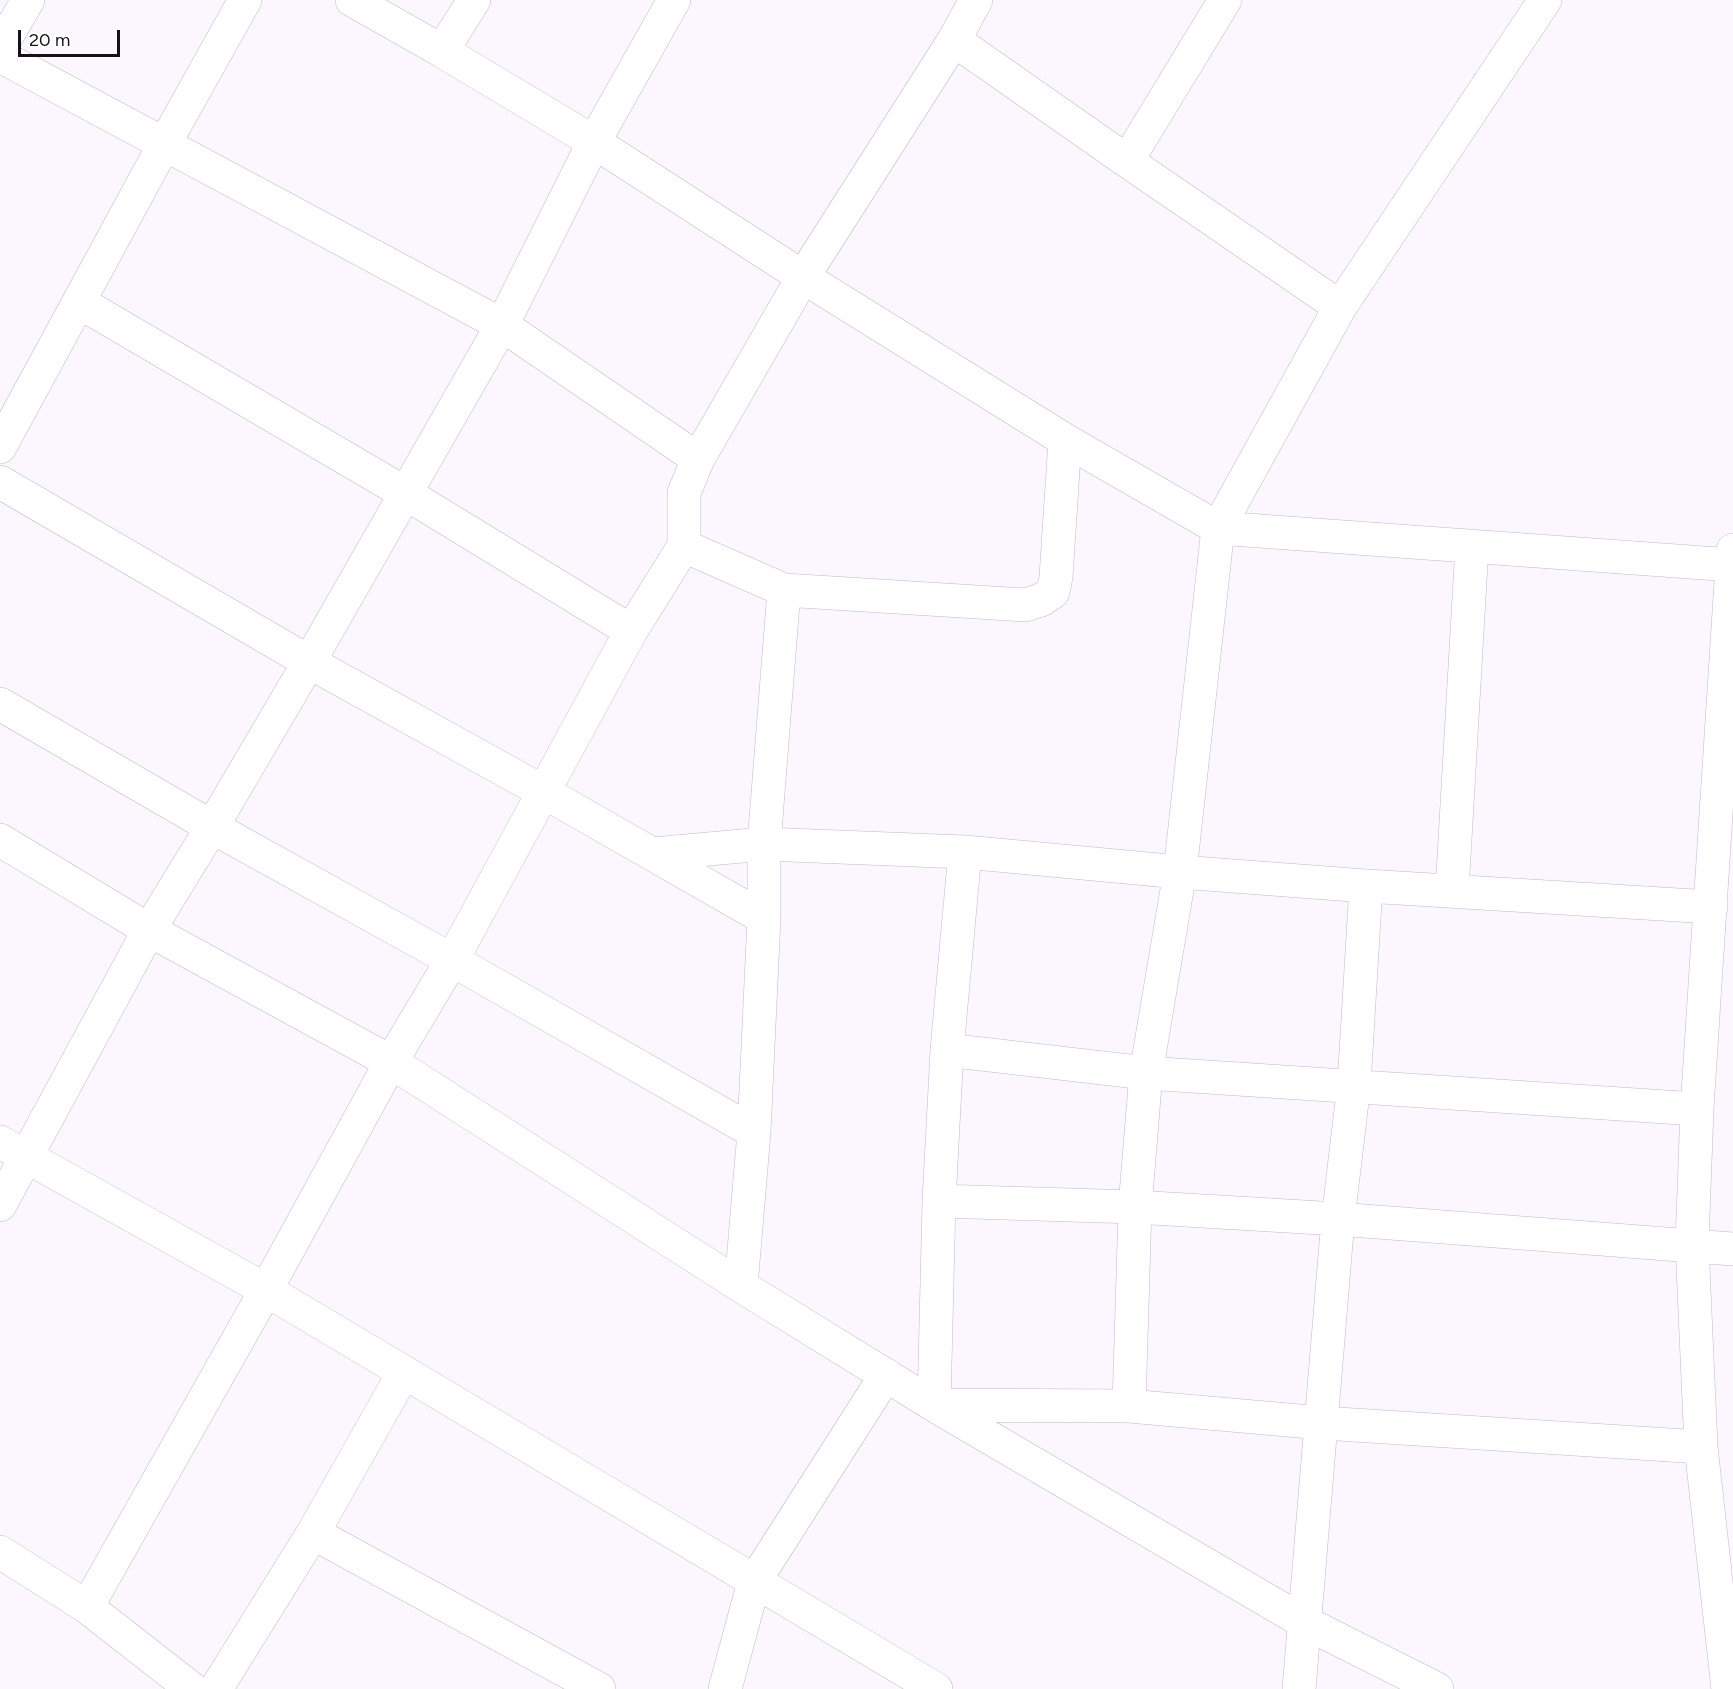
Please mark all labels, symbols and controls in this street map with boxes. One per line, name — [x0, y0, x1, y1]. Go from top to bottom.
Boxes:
scale bar — [21, 18, 123, 56]
text: 20 m — [29, 29, 70, 51]

